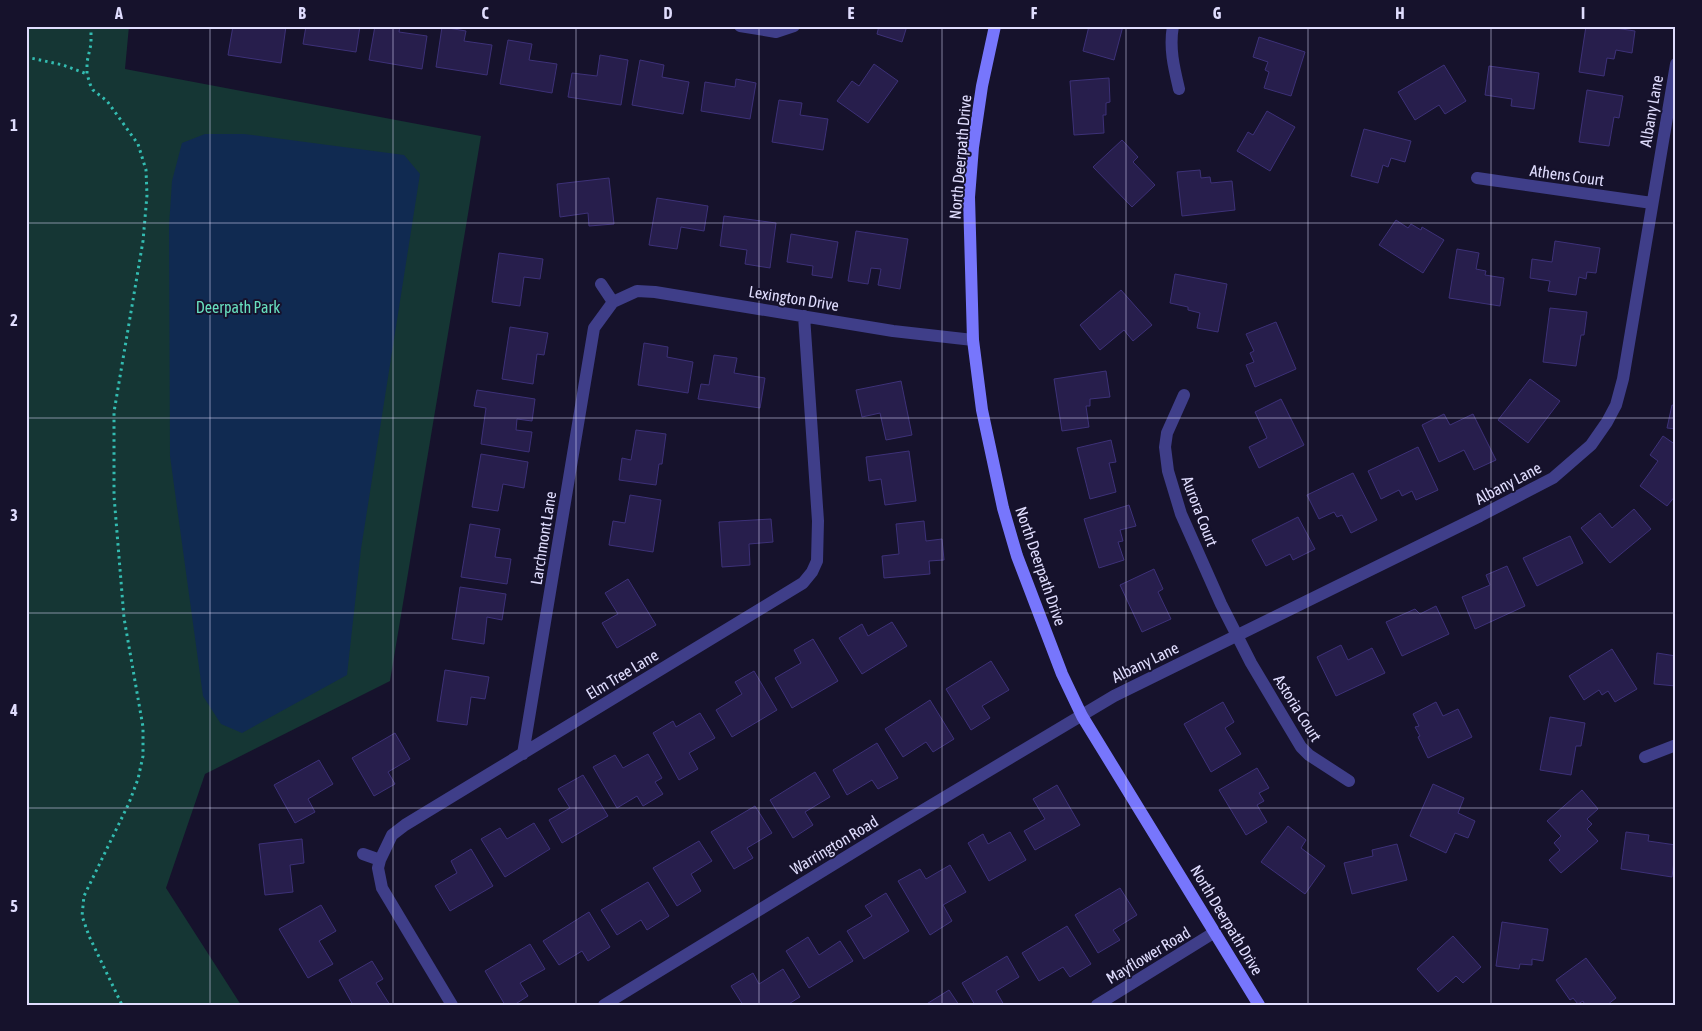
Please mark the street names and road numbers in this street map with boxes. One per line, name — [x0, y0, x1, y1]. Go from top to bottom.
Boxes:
street label: Albany Lane — [1636, 74, 1667, 148]
street label: North Deerpath Drive — [946, 94, 975, 220]
street label: Athens Court — [1529, 161, 1606, 189]
street label: Lexington Drive — [747, 282, 840, 315]
street label: Albany Lane — [1472, 458, 1545, 509]
street label: Aurora Court — [1178, 473, 1222, 549]
street label: Larchmont Lane — [527, 490, 559, 586]
street label: North Deerpath Drive — [1011, 504, 1070, 628]
street label: Albany Lane — [1109, 638, 1182, 687]
street label: Elm Tree Lane — [583, 645, 661, 703]
street label: Astoria Court — [1270, 671, 1326, 745]
street label: Warrington Road — [787, 812, 881, 879]
street label: North Deerpath Drive — [1186, 862, 1267, 979]
street label: Mayflower Road — [1103, 923, 1194, 988]

